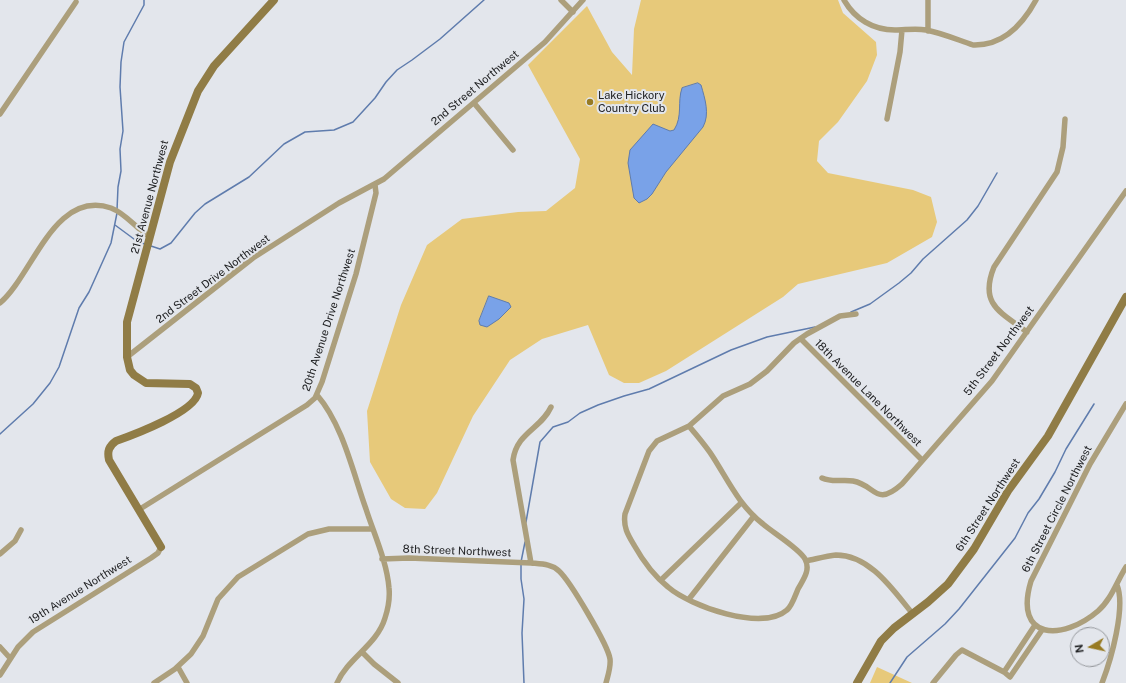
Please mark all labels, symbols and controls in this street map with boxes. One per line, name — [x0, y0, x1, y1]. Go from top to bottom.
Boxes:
street label: 2nd Street Northwest — [428, 47, 522, 129]
place label: Lake Hickory Country Club — [598, 89, 665, 115]
marker: Lake Hickory Country Club — [585, 97, 595, 107]
street label: 21st Avenue Northwest — [128, 139, 172, 255]
street label: 2nd Street Drive Northwest — [153, 232, 273, 326]
street label: 20th Avenue Drive Northwest — [300, 247, 358, 393]
street label: 5th Street Northwest — [961, 304, 1037, 398]
street label: 18th Avenue Lane Northwest — [812, 337, 924, 449]
street label: 6th Street Circle Northwest — [1019, 443, 1095, 575]
street label: 6th Street Northwest — [953, 456, 1023, 554]
street label: 8th Street Northwest — [402, 543, 512, 559]
street label: 19th Avenue Northwest — [26, 553, 134, 627]
north arrow — [1070, 627, 1110, 667]
text: N — [1073, 644, 1086, 654]

